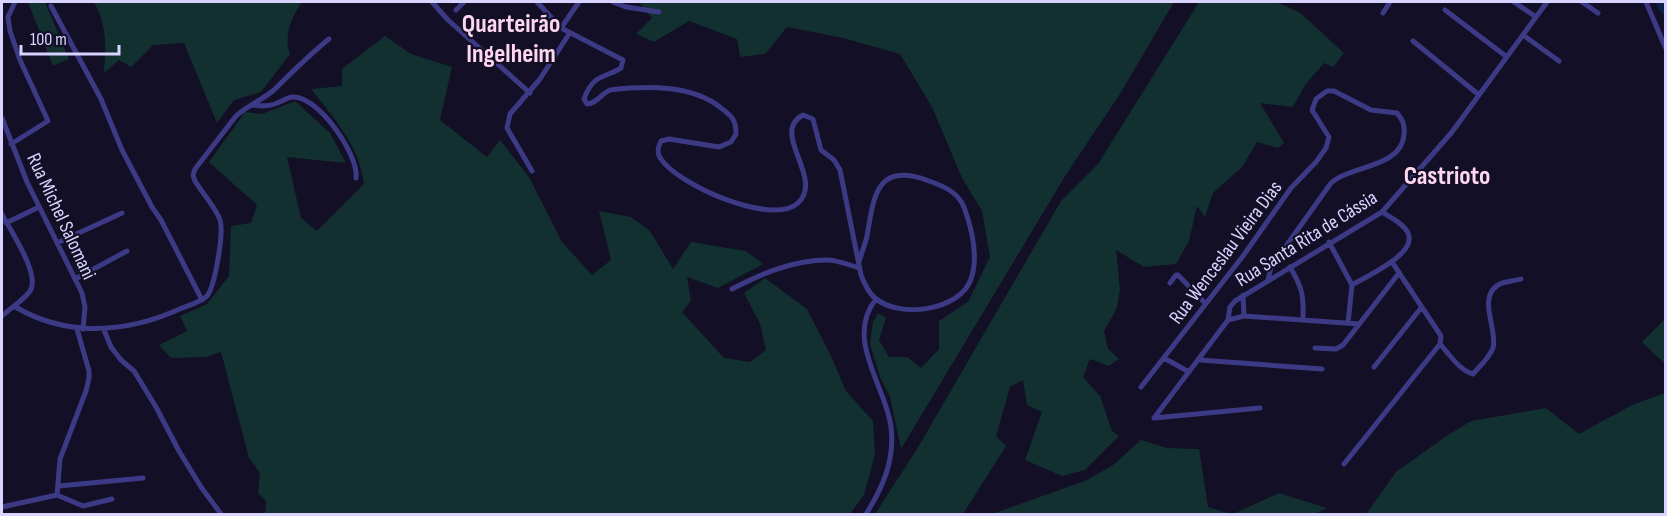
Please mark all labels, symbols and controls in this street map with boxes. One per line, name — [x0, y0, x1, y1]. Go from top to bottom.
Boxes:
district label: Quarteirão Ingelheim — [462, 9, 560, 70]
scale bar — [21, 18, 118, 56]
text: 100 m — [30, 29, 67, 50]
street label: Rua Michel Salomani — [21, 149, 101, 283]
district label: Castrioto — [1404, 161, 1490, 192]
street label: Rua Wenceslau Vieira Dias — [1164, 176, 1287, 329]
street label: Rua Santa Rita de Cássia — [1231, 186, 1382, 292]

